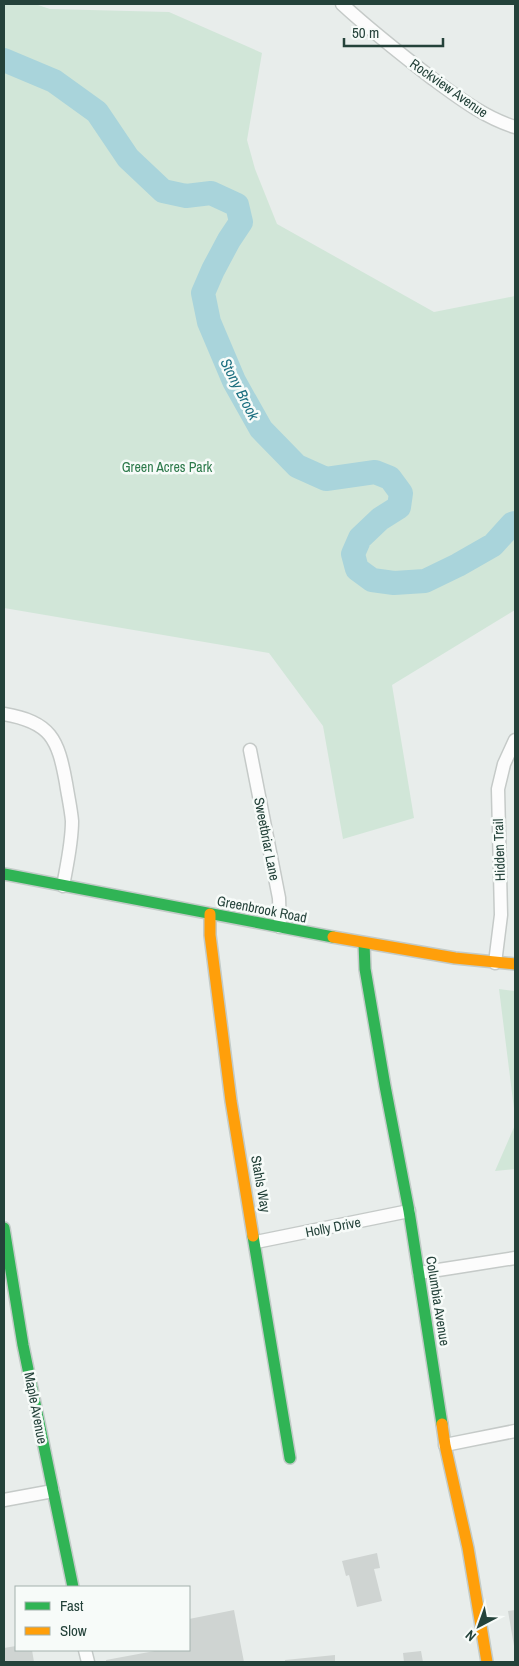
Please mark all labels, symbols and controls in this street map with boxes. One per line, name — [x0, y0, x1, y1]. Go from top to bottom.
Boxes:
scale bar — [344, 15, 443, 47]
text: 50 m — [352, 22, 379, 43]
street label: Rockview Avenue — [407, 55, 491, 121]
water label: Stony Brook — [215, 354, 265, 424]
park label: Green Acres Park — [122, 458, 213, 476]
street label: Sweetbriar Lane — [250, 796, 284, 882]
street label: Hidden Trail — [489, 818, 509, 882]
street label: Greenbrook Road — [215, 891, 309, 927]
street label: Stahls Way — [247, 1154, 275, 1214]
street label: Holly Drive — [304, 1213, 362, 1241]
street label: Columbia Avenue — [422, 1255, 454, 1347]
street label: Maple Avenue — [20, 1371, 52, 1445]
legend — [15, 1586, 190, 1651]
text: Fast — [60, 1595, 84, 1616]
north arrow — [454, 1601, 504, 1651]
text: Slow — [60, 1620, 87, 1641]
text: N — [461, 1626, 480, 1645]

